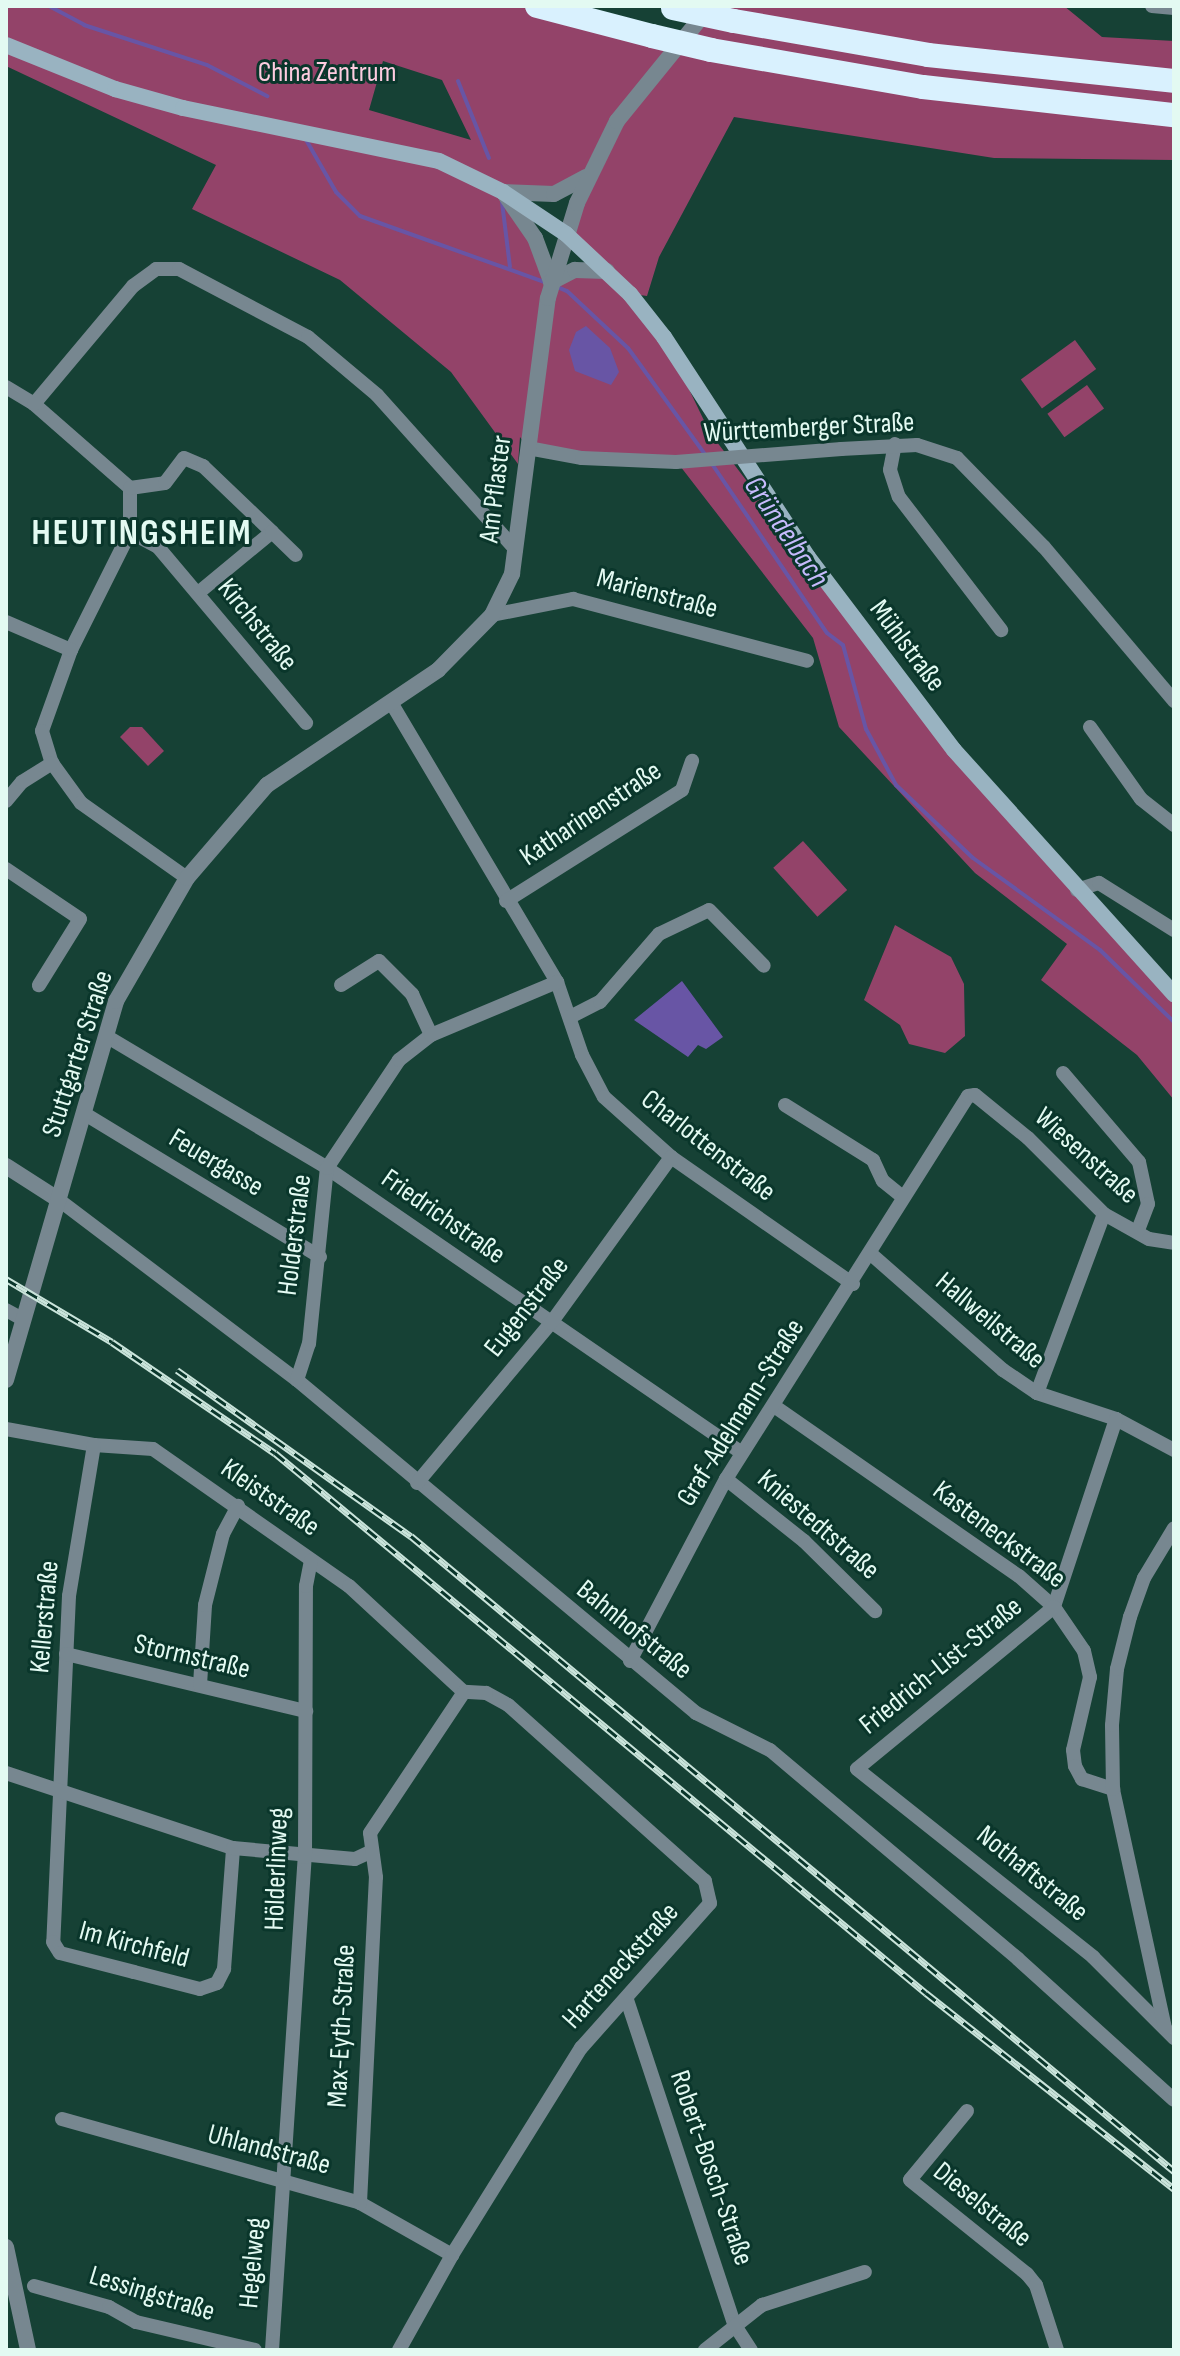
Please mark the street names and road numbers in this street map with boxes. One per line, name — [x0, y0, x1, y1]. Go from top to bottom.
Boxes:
street label: Württemberger Straße — [703, 406, 915, 450]
street label: Am Pflaster — [473, 434, 519, 544]
street label: Marienstraße — [593, 562, 721, 626]
street label: Kirchstraße — [210, 572, 304, 678]
street label: Mühlstraße — [862, 594, 952, 698]
street label: Katharinenstraße — [514, 754, 668, 874]
street label: Stuttgarter Straße — [35, 966, 121, 1142]
street label: Charlottenstraße — [634, 1083, 782, 1209]
street label: Wiesenstraße — [1027, 1101, 1145, 1211]
street label: Feuergasse — [163, 1122, 269, 1204]
street label: Friedrichstraße — [375, 1162, 511, 1272]
street label: Holderstraße — [271, 1173, 319, 1297]
street label: Eugenstraße — [478, 1250, 576, 1364]
street label: Hallweilstraße — [928, 1265, 1052, 1377]
street label: Graf-Adelmann-Straße — [670, 1313, 812, 1513]
street label: Kleiststraße — [214, 1452, 326, 1544]
street label: Kniestedtstraße — [750, 1463, 886, 1587]
street label: Kasteneckstraße — [926, 1474, 1072, 1596]
street label: Kellerstraße — [23, 1559, 67, 1675]
street label: Bahnhofstraße — [569, 1573, 699, 1687]
street label: Friedrich-List-Straße — [853, 1590, 1029, 1742]
street label: Stormstraße — [131, 1627, 253, 1687]
street label: Hölderlinweg — [258, 1807, 296, 1931]
street label: Nothaftstraße — [970, 1819, 1094, 1929]
street label: Harteneckstraße — [556, 1896, 686, 2036]
street label: Im Kirchfeld — [75, 1914, 193, 1976]
street label: Max-Eyth-Straße — [321, 1944, 363, 2108]
street label: Robert-Bosch-Straße — [662, 2066, 760, 2270]
street label: Uhlandstraße — [204, 2118, 334, 2182]
street label: Dieselstraße — [926, 2155, 1038, 2255]
street label: Hegelweg — [232, 2216, 274, 2310]
street label: Lessingstraße — [85, 2259, 219, 2329]

